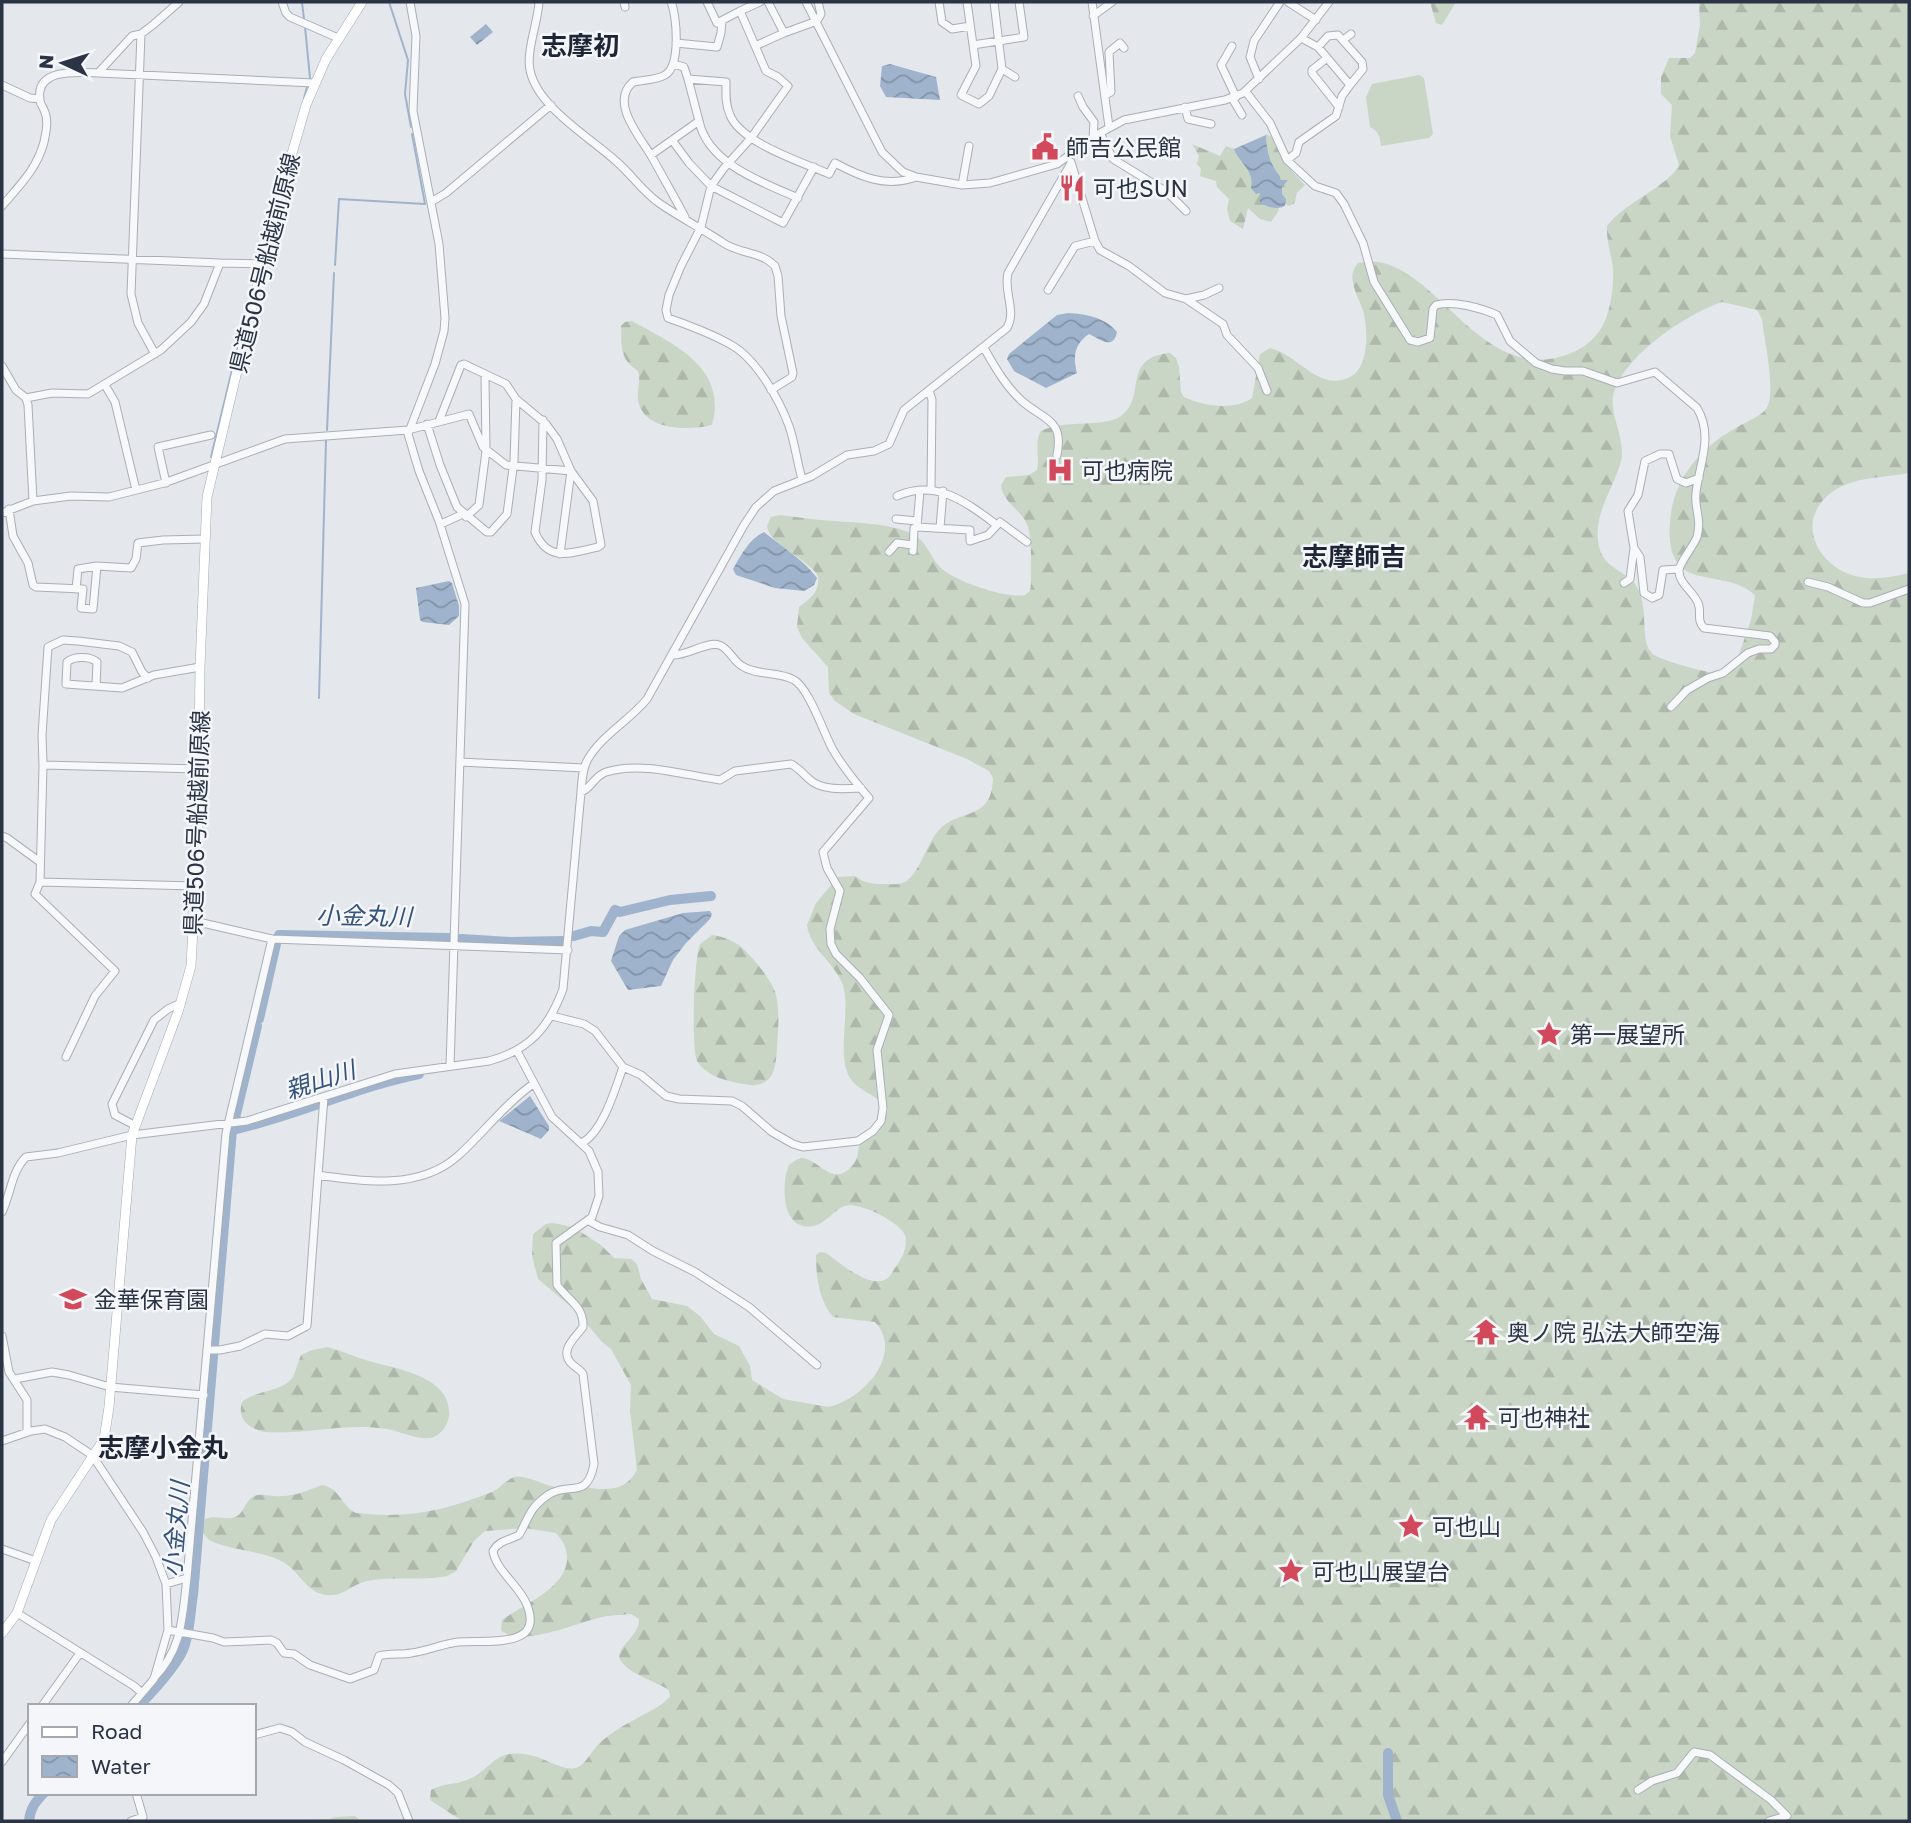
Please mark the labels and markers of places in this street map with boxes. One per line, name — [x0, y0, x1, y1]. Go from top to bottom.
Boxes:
public building icon: 師吉公民館 — [1030, 132, 1060, 162]
place label: 師吉公民館 — [1066, 133, 1181, 161]
restaurant icon: 可也SUN — [1057, 173, 1087, 203]
place label: 可也SUN — [1093, 174, 1188, 202]
hospital icon: 可也病院 — [1045, 455, 1075, 485]
place label: 可也病院 — [1081, 456, 1173, 484]
place icon: 第一展望所 — [1534, 1019, 1564, 1049]
place label: 第一展望所 — [1570, 1020, 1685, 1048]
school or university icon: 金華保育園 — [58, 1284, 88, 1314]
place label: 金華保育園 — [94, 1285, 209, 1313]
temple icon: 奥ノ院 弘法大師空海 — [1471, 1317, 1501, 1347]
place label: 奥ノ院 弘法大師空海 — [1507, 1318, 1720, 1346]
temple icon: 可也神社 — [1462, 1402, 1492, 1432]
place label: 可也神社 — [1498, 1403, 1590, 1431]
place icon: 可也山 — [1396, 1511, 1426, 1541]
place label: 可也山 — [1432, 1512, 1501, 1540]
place icon: 可也山展望台 — [1276, 1556, 1306, 1586]
place label: 可也山展望台 — [1312, 1557, 1450, 1585]

